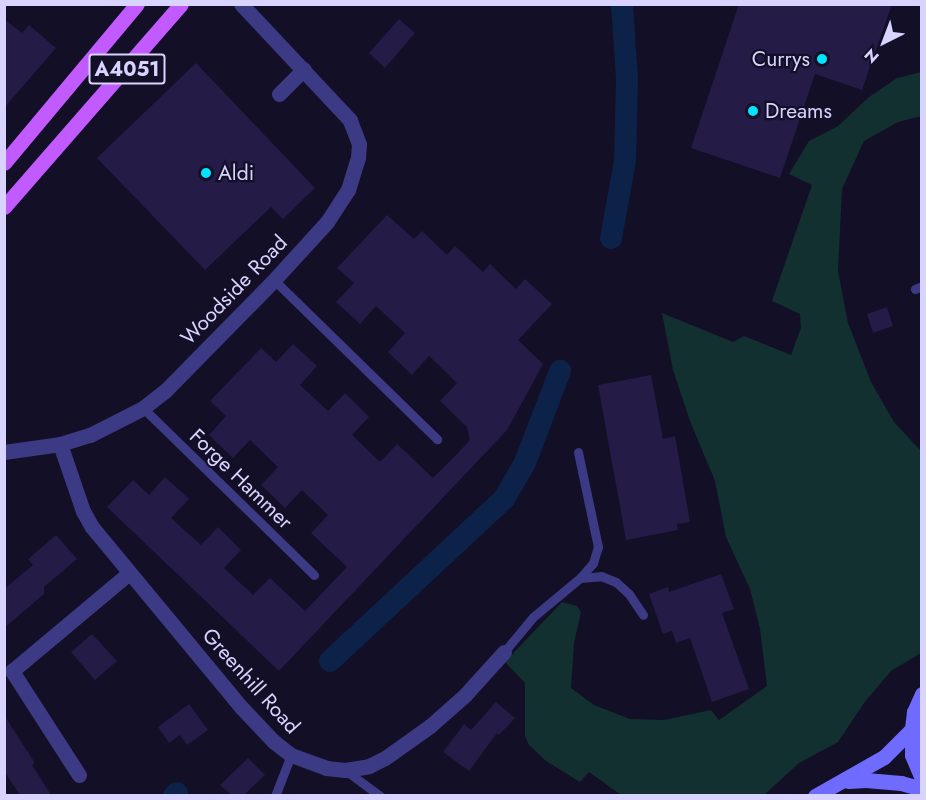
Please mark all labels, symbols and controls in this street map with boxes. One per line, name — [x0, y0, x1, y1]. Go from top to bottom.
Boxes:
north arrow — [854, 12, 914, 72]
text: N — [859, 43, 884, 69]
place label: Currys — [752, 46, 810, 72]
road number: A4051 — [88, 52, 166, 86]
marker: Currys — [815, 52, 829, 66]
place label: Dreams — [765, 98, 832, 124]
marker: Dreams — [746, 104, 760, 118]
place label: Aldi — [218, 160, 254, 186]
marker: Aldi — [199, 166, 213, 180]
street label: Woodside Road — [176, 230, 292, 350]
street label: Forge Hammer — [184, 424, 298, 534]
street label: Greenhill Road — [197, 623, 305, 739]

